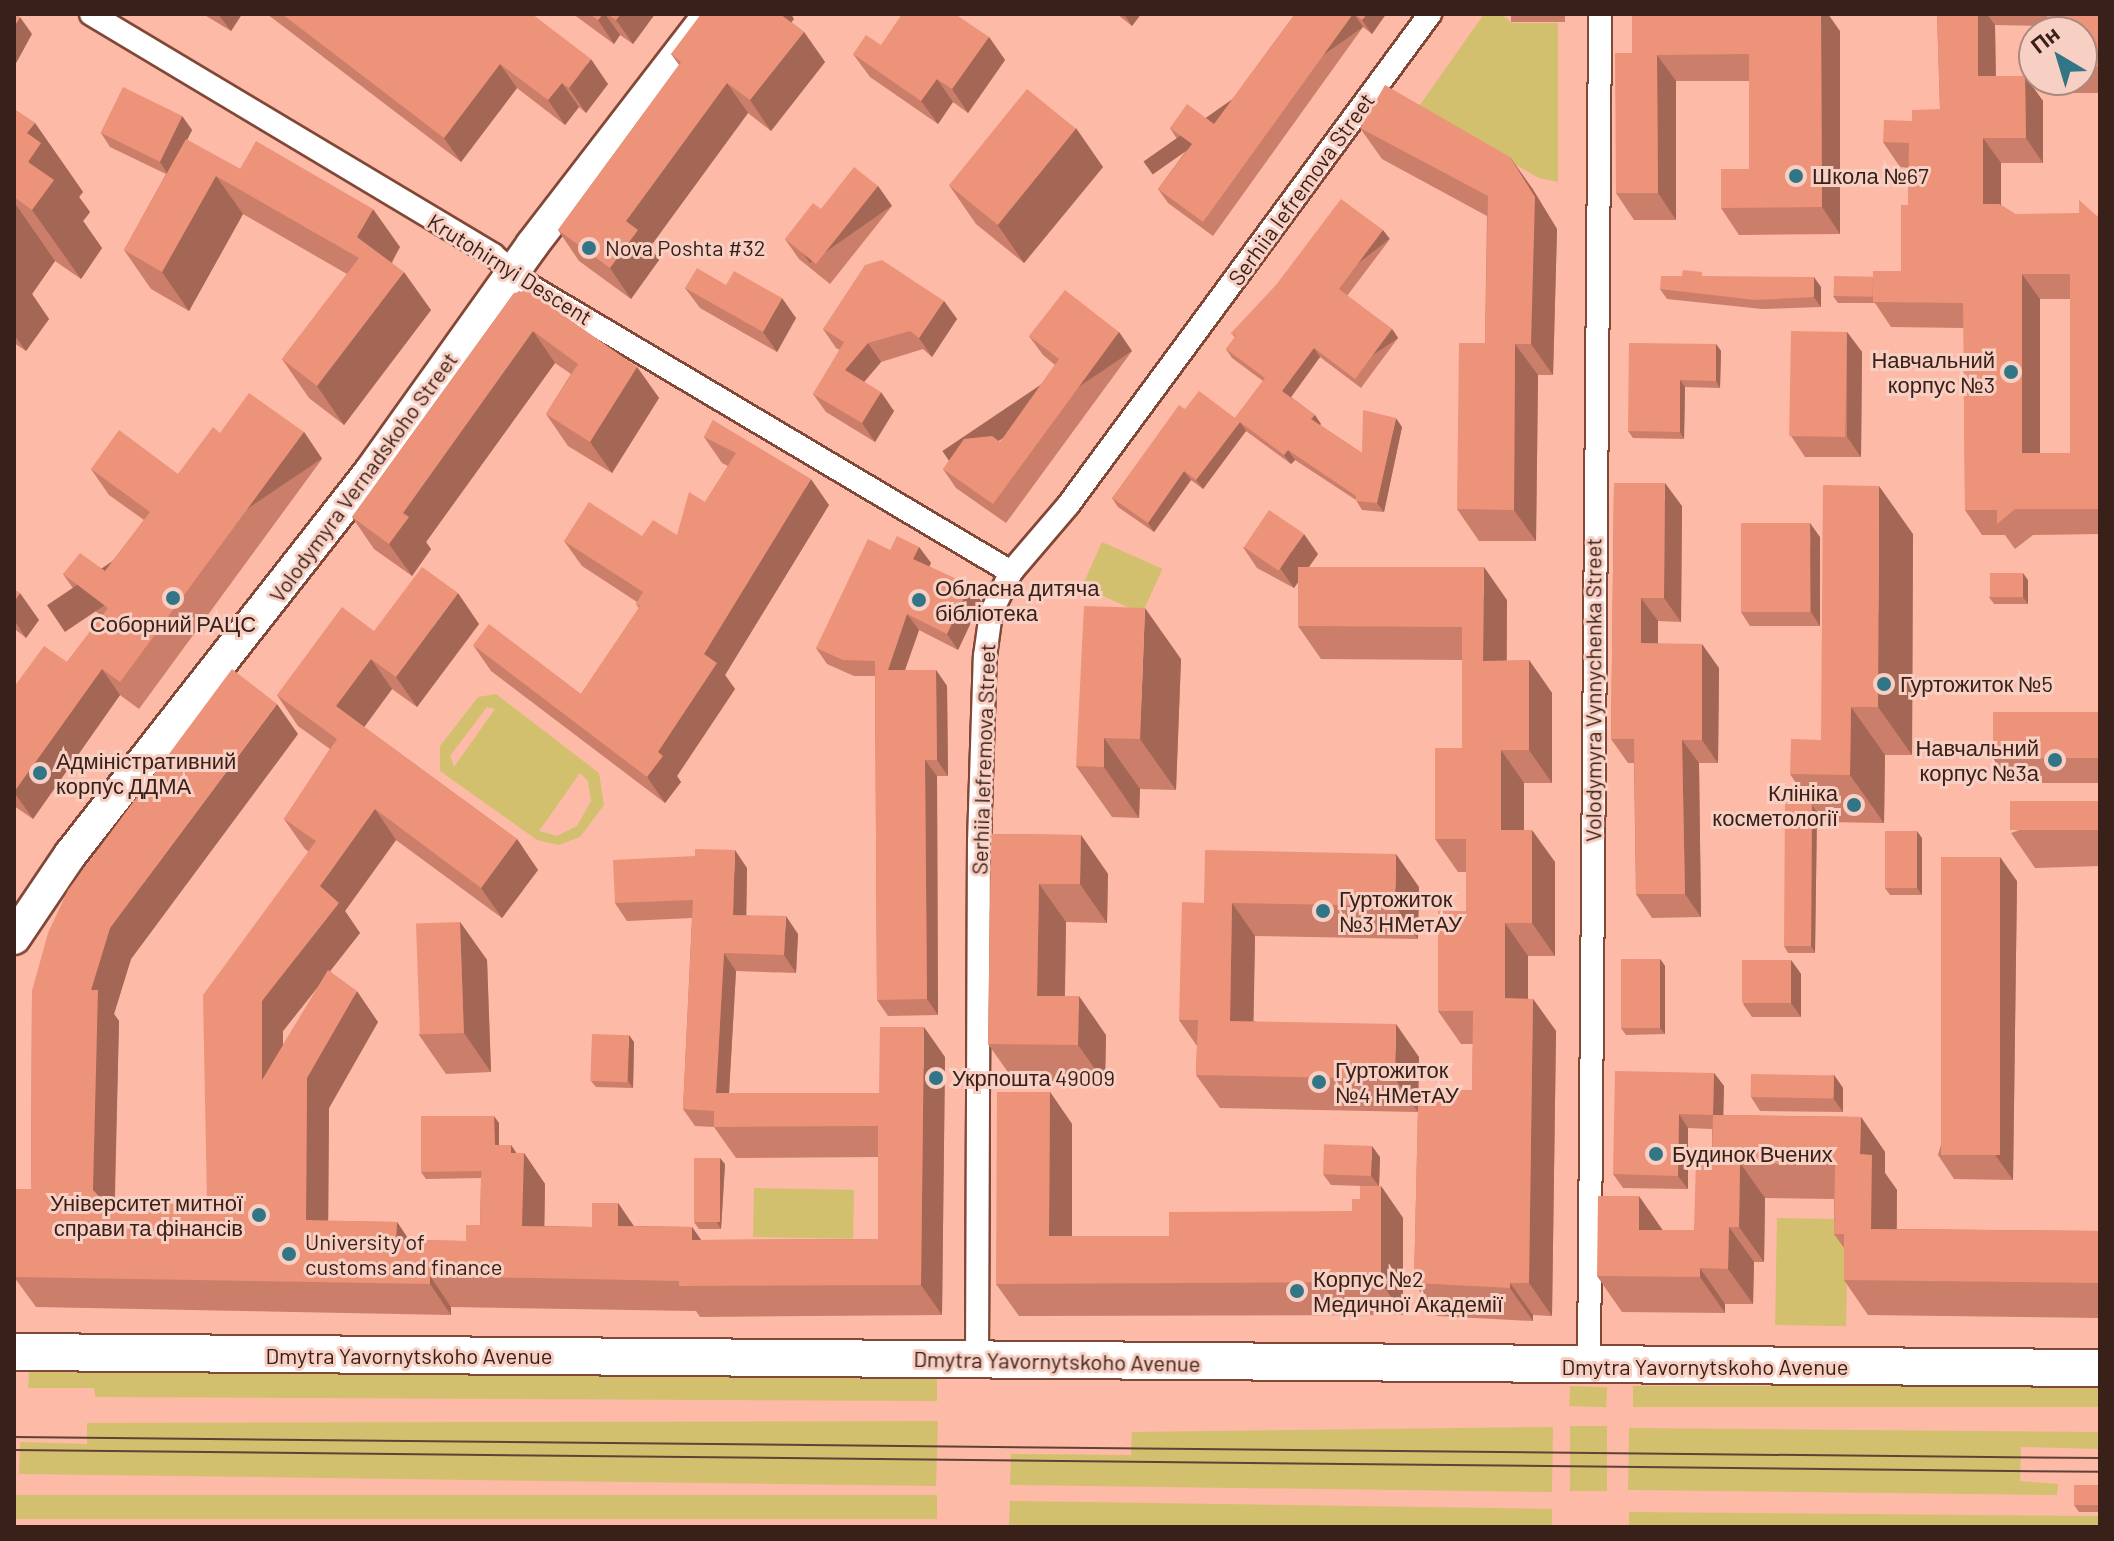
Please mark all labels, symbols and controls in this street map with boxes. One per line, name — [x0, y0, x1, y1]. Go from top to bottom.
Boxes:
north arrow — [2018, 16, 2098, 96]
text: Пн — [2025, 19, 2064, 58]
street label: Serhiia Iefremova Street — [1222, 88, 1380, 290]
place label: Школа №67 — [1812, 163, 1929, 189]
marker: Школа №67 — [1787, 167, 1805, 185]
street label: Krutohirnyi Descent — [423, 208, 597, 330]
place label: Nova Poshta #32 — [605, 235, 766, 261]
marker: Nova Poshta #32 — [580, 239, 598, 257]
place label: Навчальний корпус №3 — [1871, 346, 1995, 398]
street label: Volodymyra Vernadskoho Street — [263, 347, 463, 607]
marker: Навчальний корпус №3 — [2002, 363, 2020, 381]
street label: Volodymyra Vynnychenka Street — [1580, 538, 1606, 842]
place label: Обласна дитяча бібліотека — [935, 574, 1099, 626]
marker: Соборний РАЦС — [164, 589, 182, 607]
marker: Обласна дитяча бібліотека — [910, 591, 928, 609]
place label: Соборний РАЦС — [90, 611, 256, 637]
street label: Serhiia Iefremova Street — [966, 643, 1000, 875]
place label: Гуртожиток №5 — [1900, 671, 2053, 697]
marker: Гуртожиток №5 — [1875, 675, 1893, 693]
place label: Навчальний корпус №3а — [1915, 734, 2039, 786]
place label: Адміністративний корпус ДДМА — [56, 747, 236, 798]
marker: Навчальний корпус №3а — [2046, 751, 2064, 769]
marker: Адміністративний корпус ДДМА — [31, 764, 49, 782]
place label: Клініка косметології — [1712, 779, 1838, 830]
marker: Клініка косметології — [1845, 796, 1863, 814]
place label: Гуртожиток №3 НМетАУ — [1339, 885, 1462, 936]
marker: Гуртожиток №3 НМетАУ — [1314, 902, 1332, 920]
place label: Гуртожиток №4 НМетАУ — [1335, 1056, 1459, 1108]
place label: Укрпошта 49009 — [952, 1065, 1115, 1091]
marker: Укрпошта 49009 — [927, 1069, 945, 1087]
marker: Гуртожиток №4 НМетАУ — [1310, 1073, 1328, 1091]
place label: Будинок Вчених — [1672, 1141, 1833, 1167]
marker: Будинок Вчених — [1647, 1145, 1665, 1163]
place label: Університет митної справи та фінансів — [50, 1189, 243, 1240]
marker: Університет митної справи та фінансів — [250, 1206, 268, 1224]
place label: University of customs and finance — [305, 1228, 502, 1280]
marker: University of customs and finance — [280, 1245, 298, 1263]
place label: Корпус №2 Медичної Академії — [1313, 1265, 1503, 1316]
marker: Корпус №2 Медичної Академії — [1288, 1282, 1306, 1300]
street label: Dmytra Yavornytskoho Avenue — [265, 1343, 553, 1369]
street label: Dmytra Yavornytskoho Avenue — [913, 1345, 1201, 1377]
street label: Dmytra Yavornytskoho Avenue — [1561, 1354, 1849, 1380]

